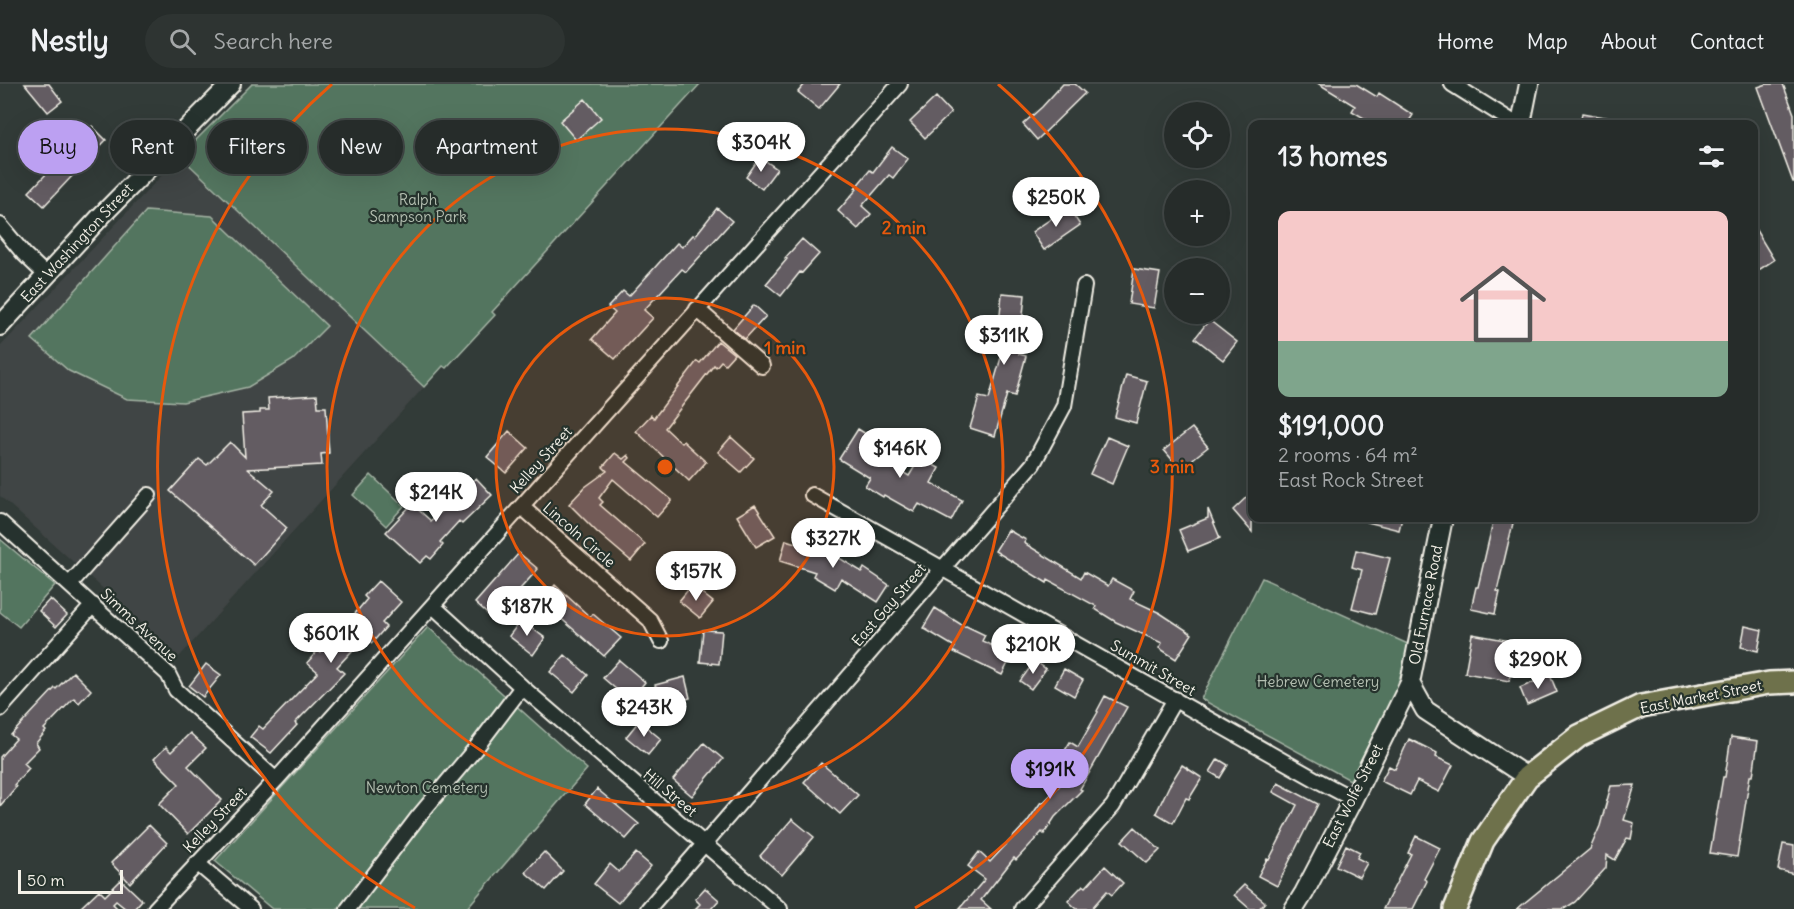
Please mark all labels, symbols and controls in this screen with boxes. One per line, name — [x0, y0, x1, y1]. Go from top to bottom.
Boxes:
search box — [145, 14, 565, 68]
text: Nestly — [30, 23, 109, 59]
icon: search — [166, 25, 199, 58]
text: Search here — [214, 27, 333, 55]
text: Home — [1437, 28, 1494, 55]
text: Map — [1527, 28, 1568, 55]
text: About — [1601, 28, 1657, 55]
text: Contact — [1690, 28, 1764, 55]
map controls — [1164, 102, 1230, 324]
button: locate — [1164, 102, 1230, 168]
chip: Buy — [18, 120, 98, 174]
chip: Rent — [110, 120, 195, 174]
chip: Filters — [207, 120, 307, 174]
chip: New — [319, 120, 403, 174]
chip: Apartment — [415, 120, 559, 174]
pin: $304K — [719, 122, 803, 173]
text: $304K — [731, 129, 791, 154]
text: 13 homes — [1278, 140, 1388, 173]
icon: filters — [1695, 140, 1728, 173]
pin: $250K — [1014, 177, 1098, 228]
street label: East Washington Street — [16, 179, 137, 306]
button: + — [1164, 180, 1230, 246]
text: $250K — [1026, 184, 1086, 209]
park label: Ralph Sampson Park — [369, 190, 467, 226]
text: 2 min — [882, 216, 927, 239]
icon: home — [1449, 250, 1557, 358]
button: − — [1164, 258, 1230, 324]
pin: $311K — [962, 315, 1046, 366]
text: $311K — [979, 322, 1029, 347]
text: 1 min — [764, 336, 806, 359]
text: $191,000 — [1278, 409, 1384, 442]
street label: Kelley Street — [505, 422, 576, 497]
pin: $146K — [858, 428, 942, 479]
text: $146K — [873, 435, 927, 460]
text: 2 rooms · 64 m² — [1278, 442, 1418, 467]
text: 3 min — [1150, 455, 1195, 478]
centre of rings — [655, 457, 675, 477]
text: East Rock Street — [1278, 467, 1424, 492]
pin: $214K — [394, 472, 478, 523]
text: $214K — [409, 479, 463, 504]
street label: Lincoln Circle — [539, 498, 620, 571]
pin: $327K — [791, 518, 875, 569]
text: $327K — [805, 525, 861, 550]
street label: Old Furnace Road — [1405, 543, 1446, 666]
pin: $157K — [654, 551, 738, 602]
text: $157K — [670, 558, 722, 583]
street label: East Gay Street — [847, 559, 930, 650]
street label: Simms Avenue — [97, 584, 182, 665]
pin: $187K — [485, 586, 569, 637]
text: $187K — [501, 593, 553, 618]
pin: $601K — [289, 613, 373, 664]
text: $601K — [303, 620, 359, 645]
pin: $210K — [991, 624, 1075, 675]
text: $210K — [1005, 631, 1061, 656]
street label: Summit Street — [1107, 635, 1199, 700]
pin: $290K — [1496, 639, 1580, 690]
text: $290K — [1508, 646, 1568, 671]
park label: Hebrew Cemetery — [1257, 672, 1379, 691]
street label: East Market Street — [1638, 675, 1763, 718]
pin: $243K — [602, 687, 686, 738]
text: $243K — [616, 694, 673, 719]
street label: East Wolfe Street — [1318, 741, 1387, 851]
pin: $191K — [1008, 749, 1092, 800]
text: $191K — [1025, 756, 1075, 781]
street label: Hill Street — [640, 765, 701, 821]
park label: Newton Cemetery — [366, 778, 488, 797]
street label: Kelley Street — [179, 783, 251, 856]
scale bar — [18, 867, 123, 894]
text: 50 m — [27, 870, 65, 890]

